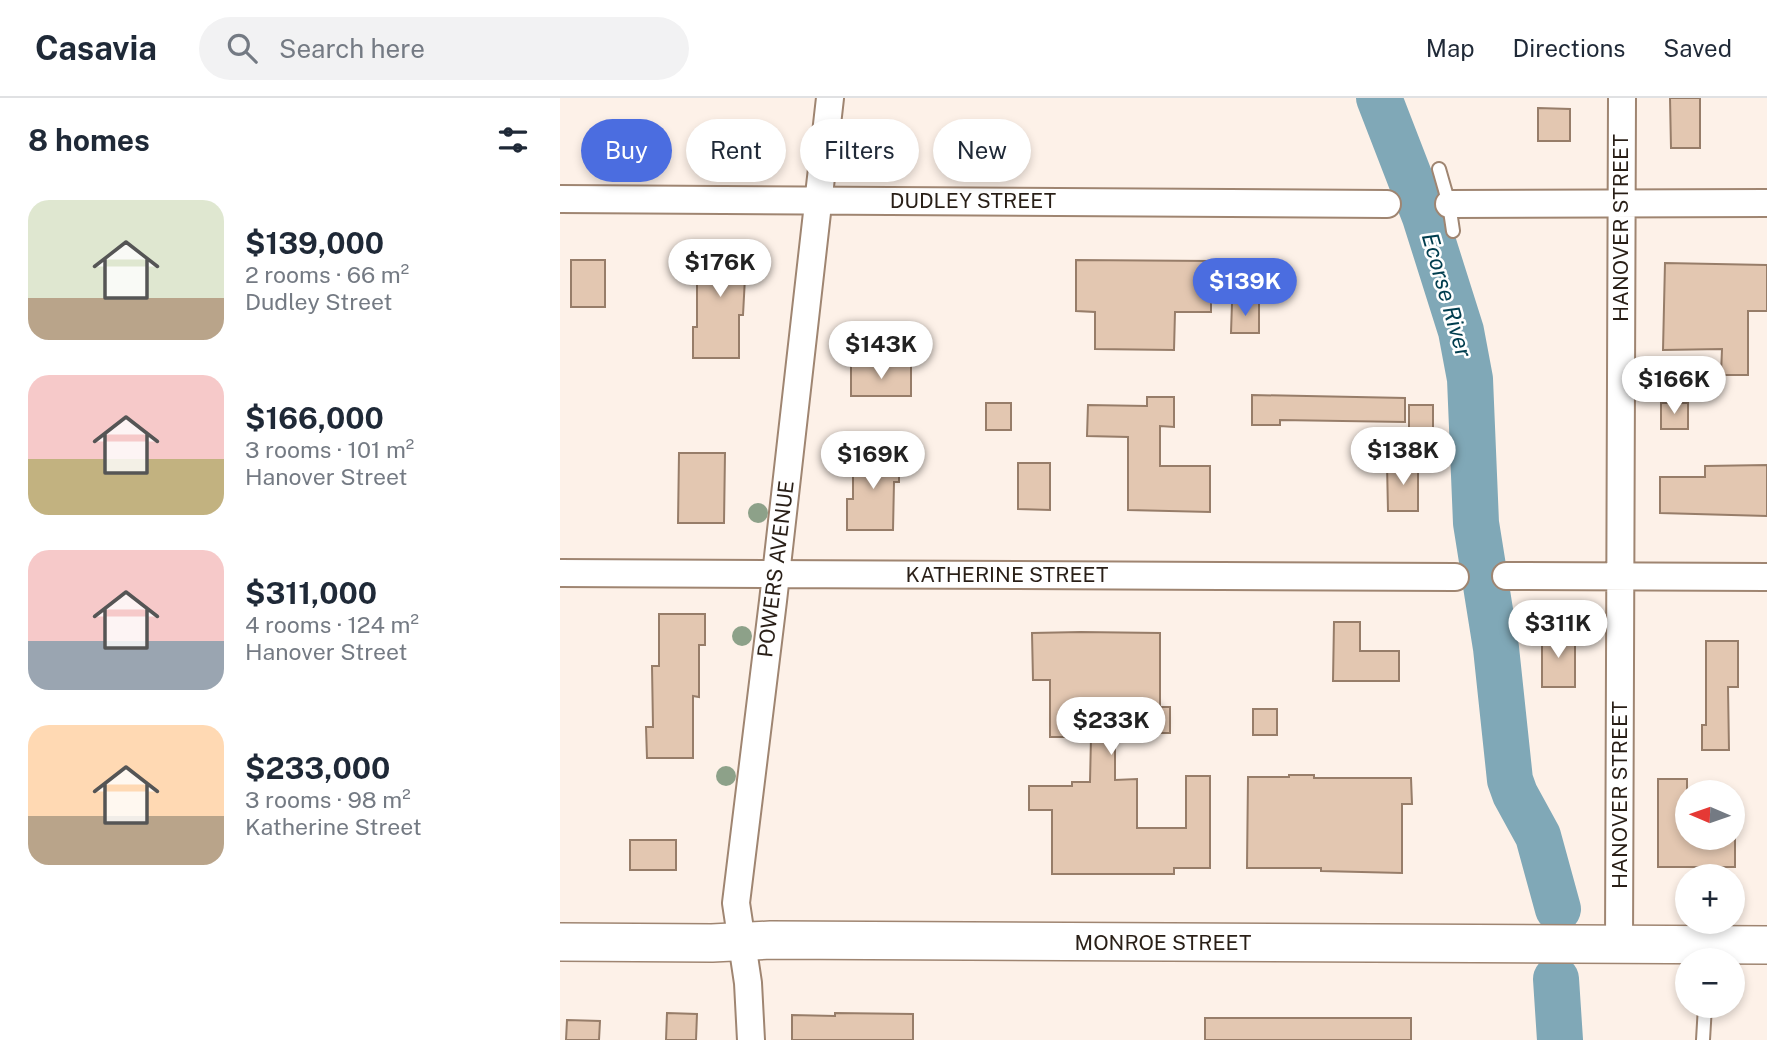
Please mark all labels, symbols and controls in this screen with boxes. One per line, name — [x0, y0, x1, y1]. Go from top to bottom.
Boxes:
search box — [199, 17, 689, 80]
text: Casavia — [35, 29, 157, 67]
icon: search — [223, 29, 261, 67]
text: Search here — [279, 33, 425, 64]
text: Map — [1426, 34, 1475, 62]
text: Directions — [1513, 34, 1625, 62]
text: Saved — [1663, 34, 1732, 62]
chip: Buy — [581, 119, 672, 182]
chip: Rent — [686, 119, 786, 182]
chip: Filters — [800, 119, 919, 182]
chip: New — [933, 119, 1031, 182]
icon: filters — [494, 121, 532, 159]
text: 8 homes — [28, 122, 150, 158]
street label: HANOVER STREET — [1608, 134, 1633, 322]
street label: DUDLEY STREET — [890, 188, 1056, 213]
text: $139,000 — [245, 225, 384, 261]
icon: home — [84, 228, 168, 312]
water label: Ecorse River — [1417, 229, 1478, 361]
pin: $176K — [671, 240, 769, 299]
text: $176K — [684, 248, 756, 275]
pin: $139K — [1196, 258, 1294, 318]
text: 2 rooms · 66 m² — [245, 261, 409, 288]
text: $139K — [1209, 267, 1281, 294]
text: Dudley Street — [245, 288, 392, 315]
pin: $143K — [832, 322, 930, 381]
text: $143K — [845, 330, 917, 357]
pin: $166K — [1625, 356, 1723, 416]
text: $166K — [1638, 365, 1710, 392]
text: $166,000 — [245, 400, 384, 436]
icon: home — [84, 403, 168, 487]
pin: $138K — [1354, 428, 1452, 487]
pin: $169K — [824, 432, 922, 491]
text: 3 rooms · 101 m² — [245, 436, 414, 463]
text: $138K — [1367, 436, 1439, 463]
text: $169K — [837, 440, 909, 467]
text: Hanover Street — [245, 463, 407, 490]
street label: POWERS AVENUE — [752, 479, 799, 659]
street label: KATHERINE STREET — [906, 562, 1108, 587]
text: $311,000 — [245, 575, 377, 611]
icon: home — [84, 578, 168, 662]
pin: $311K — [1509, 601, 1607, 660]
text: $311K — [1524, 609, 1592, 636]
text: 4 rooms · 124 m² — [245, 611, 419, 638]
text: Hanover Street — [245, 638, 407, 665]
pin: $233K — [1062, 698, 1160, 757]
street label: HANOVER STREET — [1607, 701, 1632, 889]
text: $233K — [1072, 706, 1150, 733]
text: $233,000 — [245, 750, 390, 786]
icon: home — [84, 753, 168, 837]
north arrow — [1675, 780, 1745, 850]
map controls — [1675, 780, 1745, 1018]
text: 3 rooms · 98 m² — [245, 786, 411, 813]
text: Katherine Street — [245, 813, 422, 840]
button: + — [1675, 864, 1745, 934]
street label: MONROE STREET — [1075, 930, 1251, 955]
button: − — [1675, 948, 1745, 1018]

